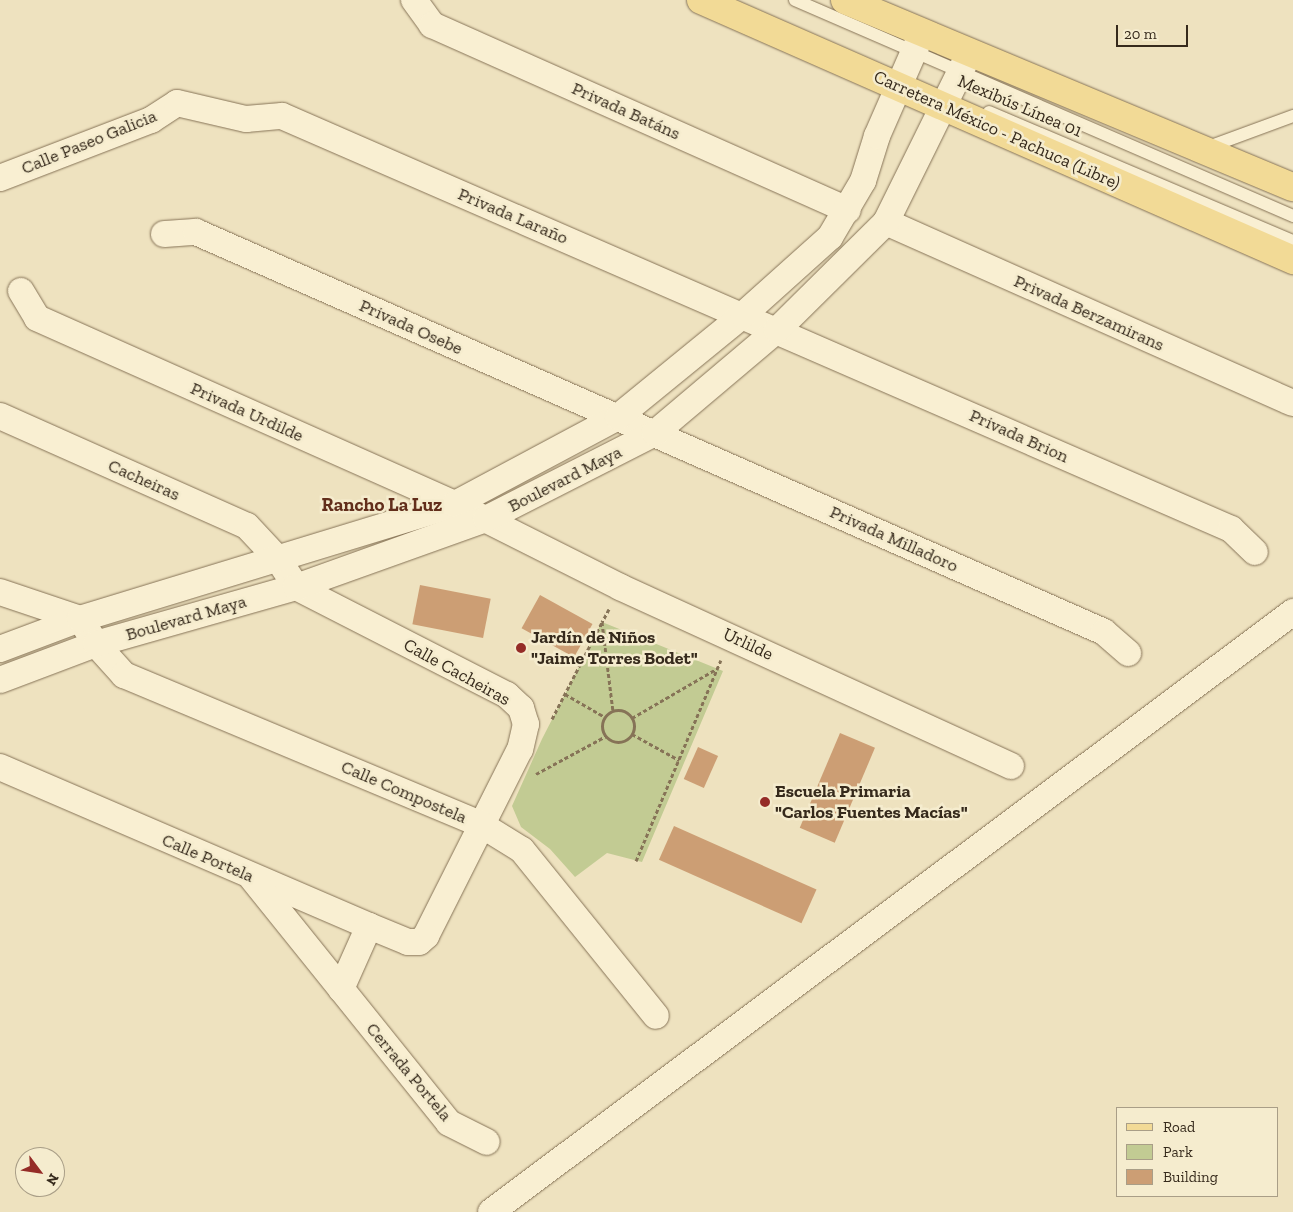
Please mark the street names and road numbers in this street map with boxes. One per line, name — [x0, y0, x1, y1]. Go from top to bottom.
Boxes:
street label: Carretera México - Pachuca (Libre) — [870, 66, 1124, 194]
street label: Mexibús Línea 01 — [954, 70, 1086, 142]
street label: Privada Batáns — [568, 77, 684, 145]
street label: Calle Paseo Galicia — [18, 105, 160, 179]
street label: Privada Laraño — [455, 183, 571, 249]
street label: Privada Berzamirans — [1011, 270, 1167, 356]
street label: Privada Osebe — [356, 295, 466, 359]
street label: Privada Urdilde — [187, 377, 307, 447]
street label: Privada Brion — [966, 405, 1072, 467]
street label: Boulevard Maya — [505, 441, 625, 517]
street label: Cacheiras — [105, 455, 183, 505]
street label: Privada Milladoro — [826, 501, 962, 577]
street label: Boulevard Maya — [123, 590, 249, 646]
street label: Urlilde — [719, 623, 777, 665]
street label: Calle Cacheiras — [400, 634, 514, 710]
street label: Calle Compostela — [338, 756, 470, 828]
street label: Calle Portela — [159, 829, 257, 887]
street label: Cerrada Portela — [362, 1018, 456, 1126]

